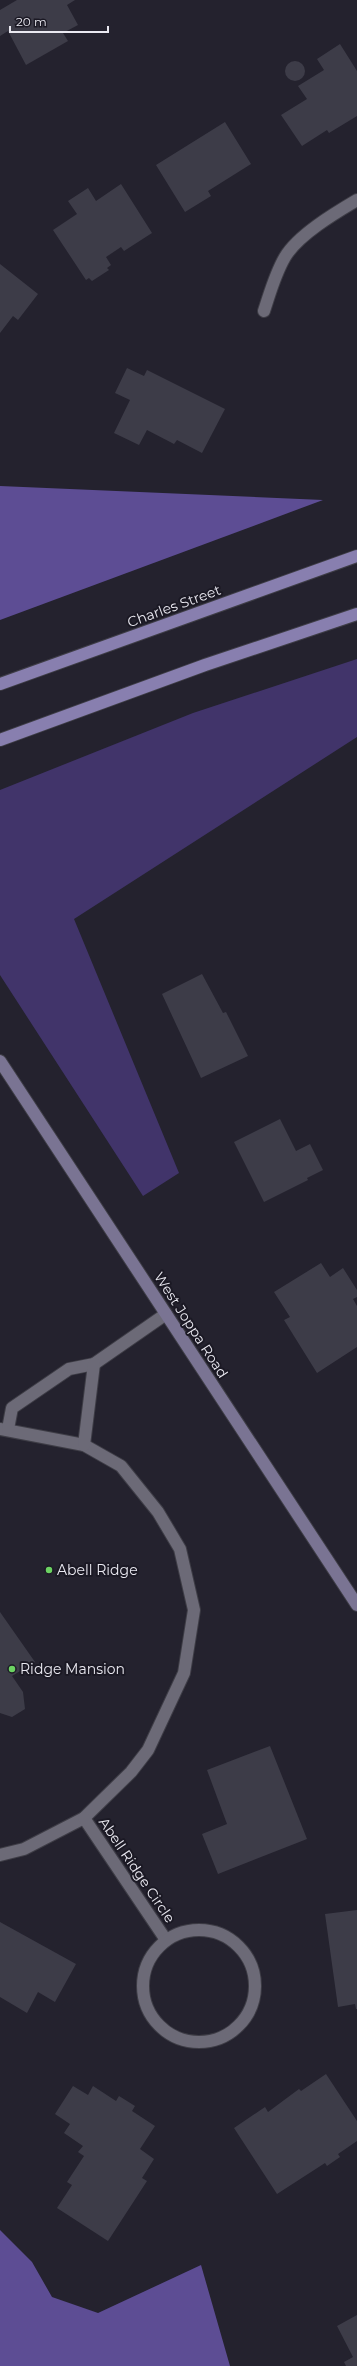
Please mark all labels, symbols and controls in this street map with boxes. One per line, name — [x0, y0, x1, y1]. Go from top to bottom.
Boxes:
scale bar — [10, 8, 108, 34]
text: 20 m — [16, 14, 47, 29]
street label: Charles Street — [125, 581, 224, 631]
street label: West Joppa Road — [150, 1269, 232, 1381]
place label: Abell Ridge — [57, 1561, 138, 1579]
marker: Abell Ridge — [44, 1565, 54, 1575]
place label: Ridge Mansion — [20, 1660, 125, 1678]
marker: Ridge Mansion — [7, 1664, 17, 1674]
street label: Abell Ridge Circle — [95, 1814, 179, 1926]

